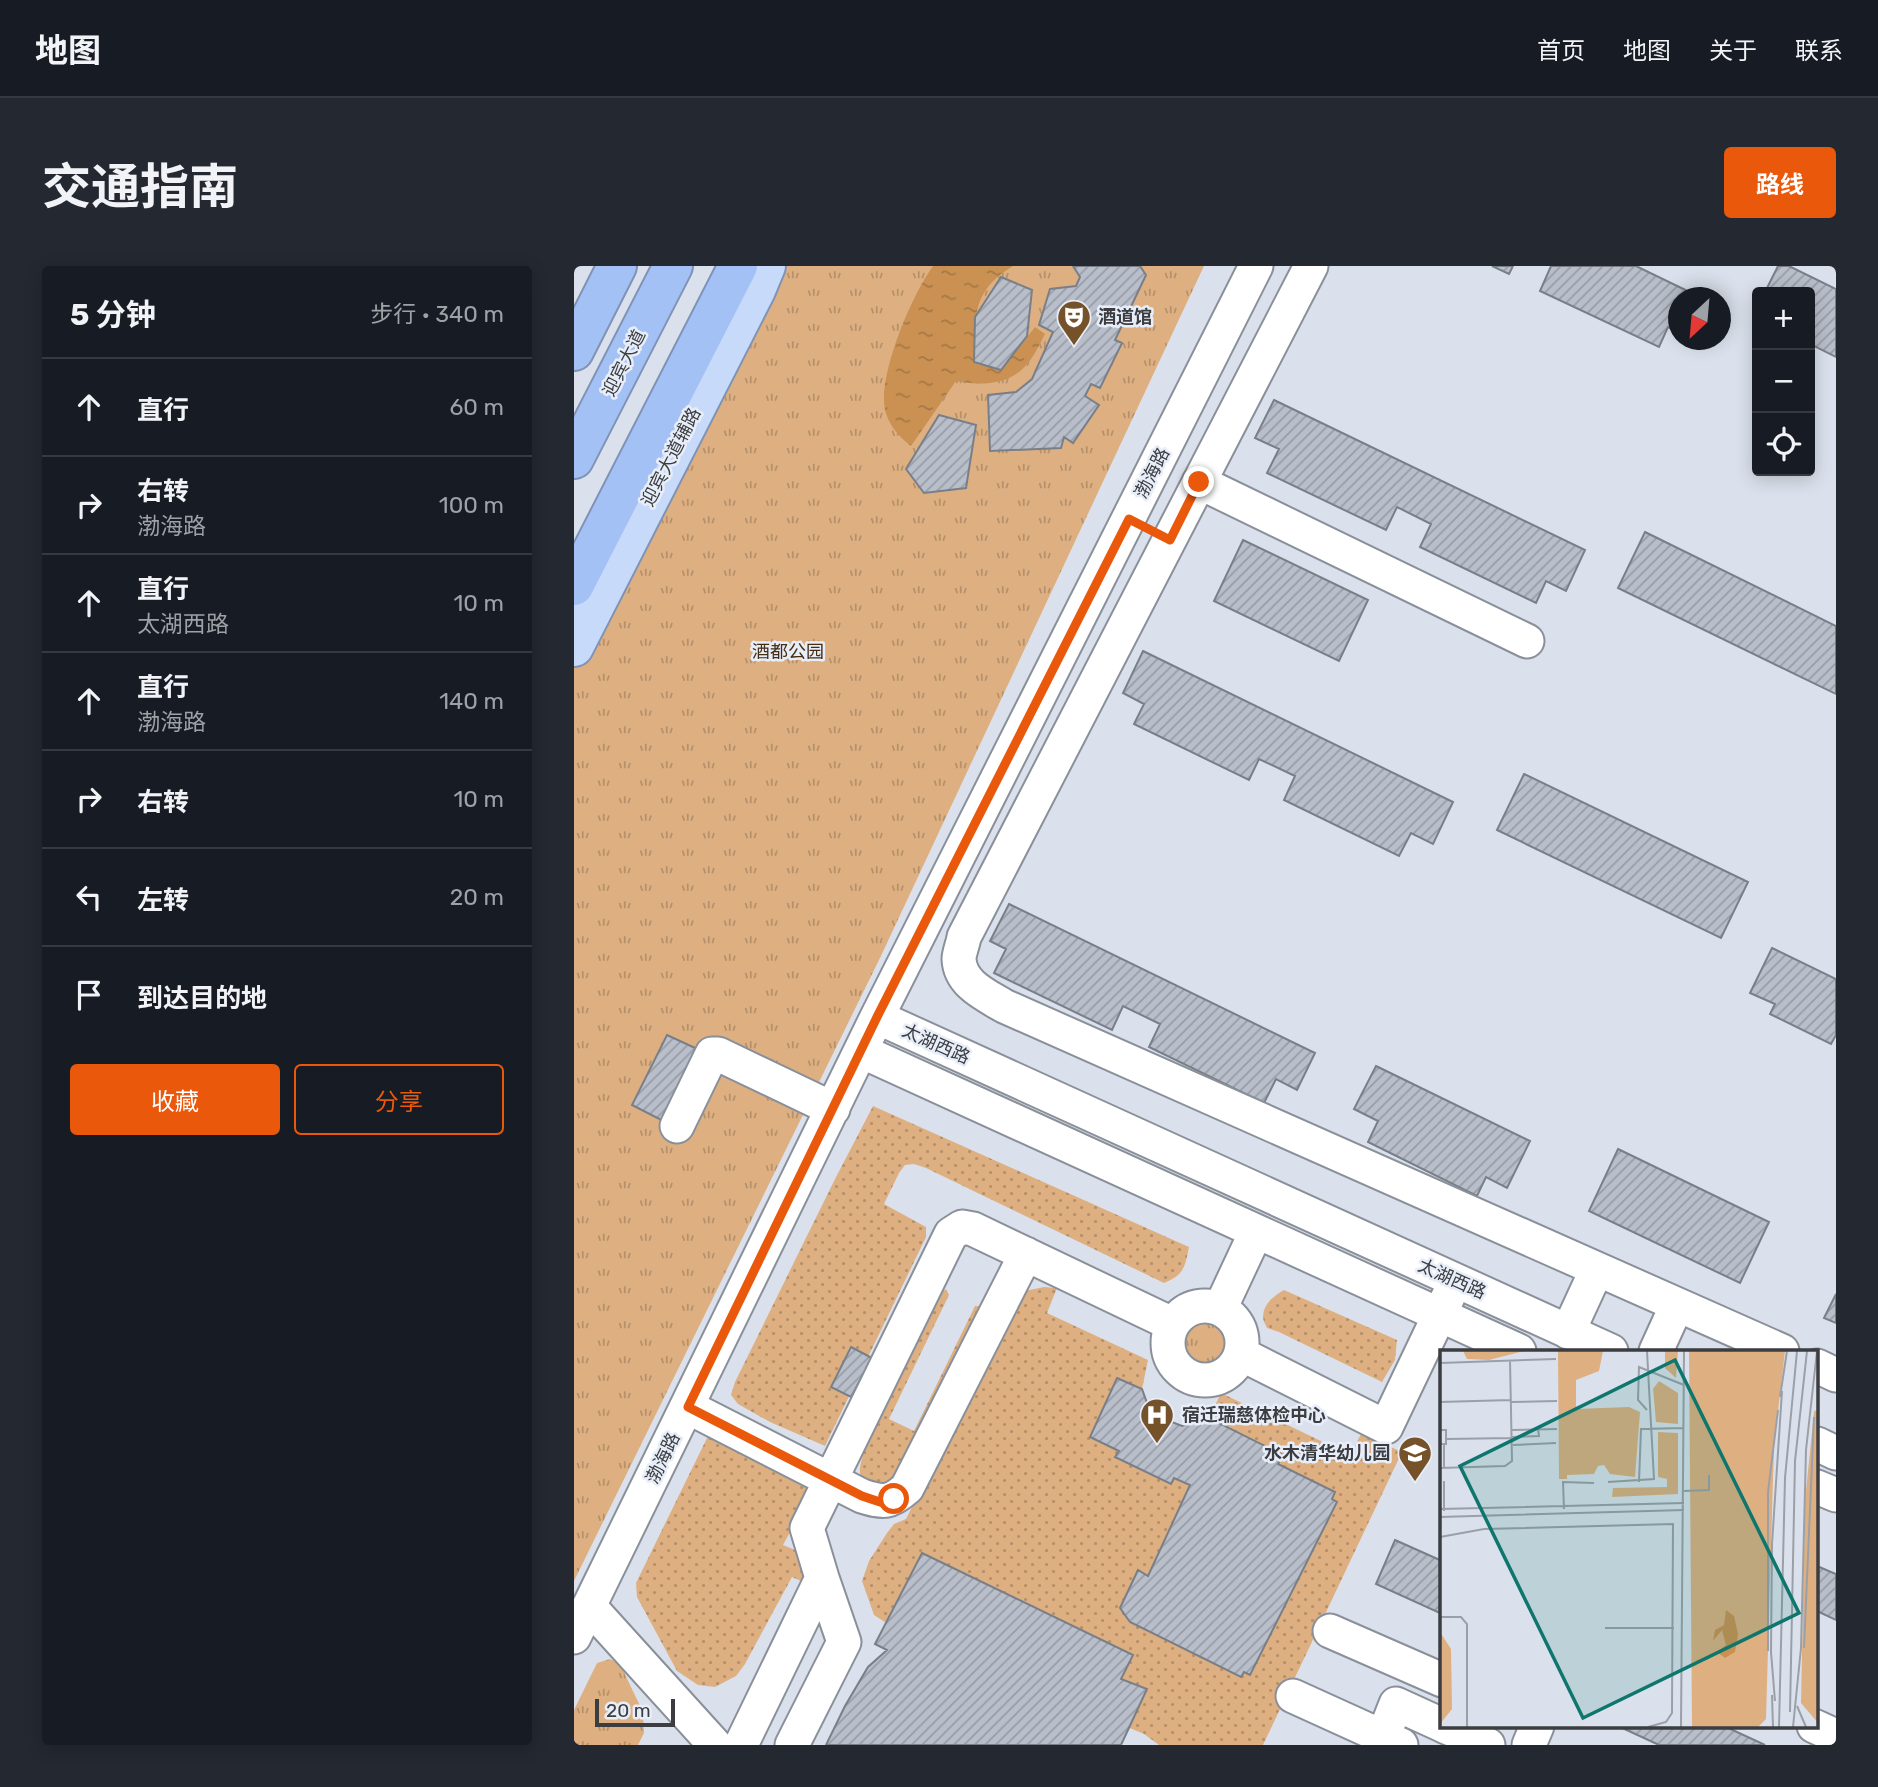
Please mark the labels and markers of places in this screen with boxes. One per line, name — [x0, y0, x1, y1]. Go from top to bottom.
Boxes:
theatre icon: 酒道馆 — [1055, 298, 1093, 347]
place label: 酒道馆 — [1098, 306, 1152, 328]
hospital icon: 宿迁瑞慈体检中心 — [1138, 1396, 1176, 1445]
place label: 宿迁瑞慈体检中心 — [1182, 1404, 1326, 1426]
school or university icon: 水木清华幼儿园 — [1396, 1434, 1434, 1483]
place label: 水木清华幼儿园 — [1264, 1442, 1390, 1464]

